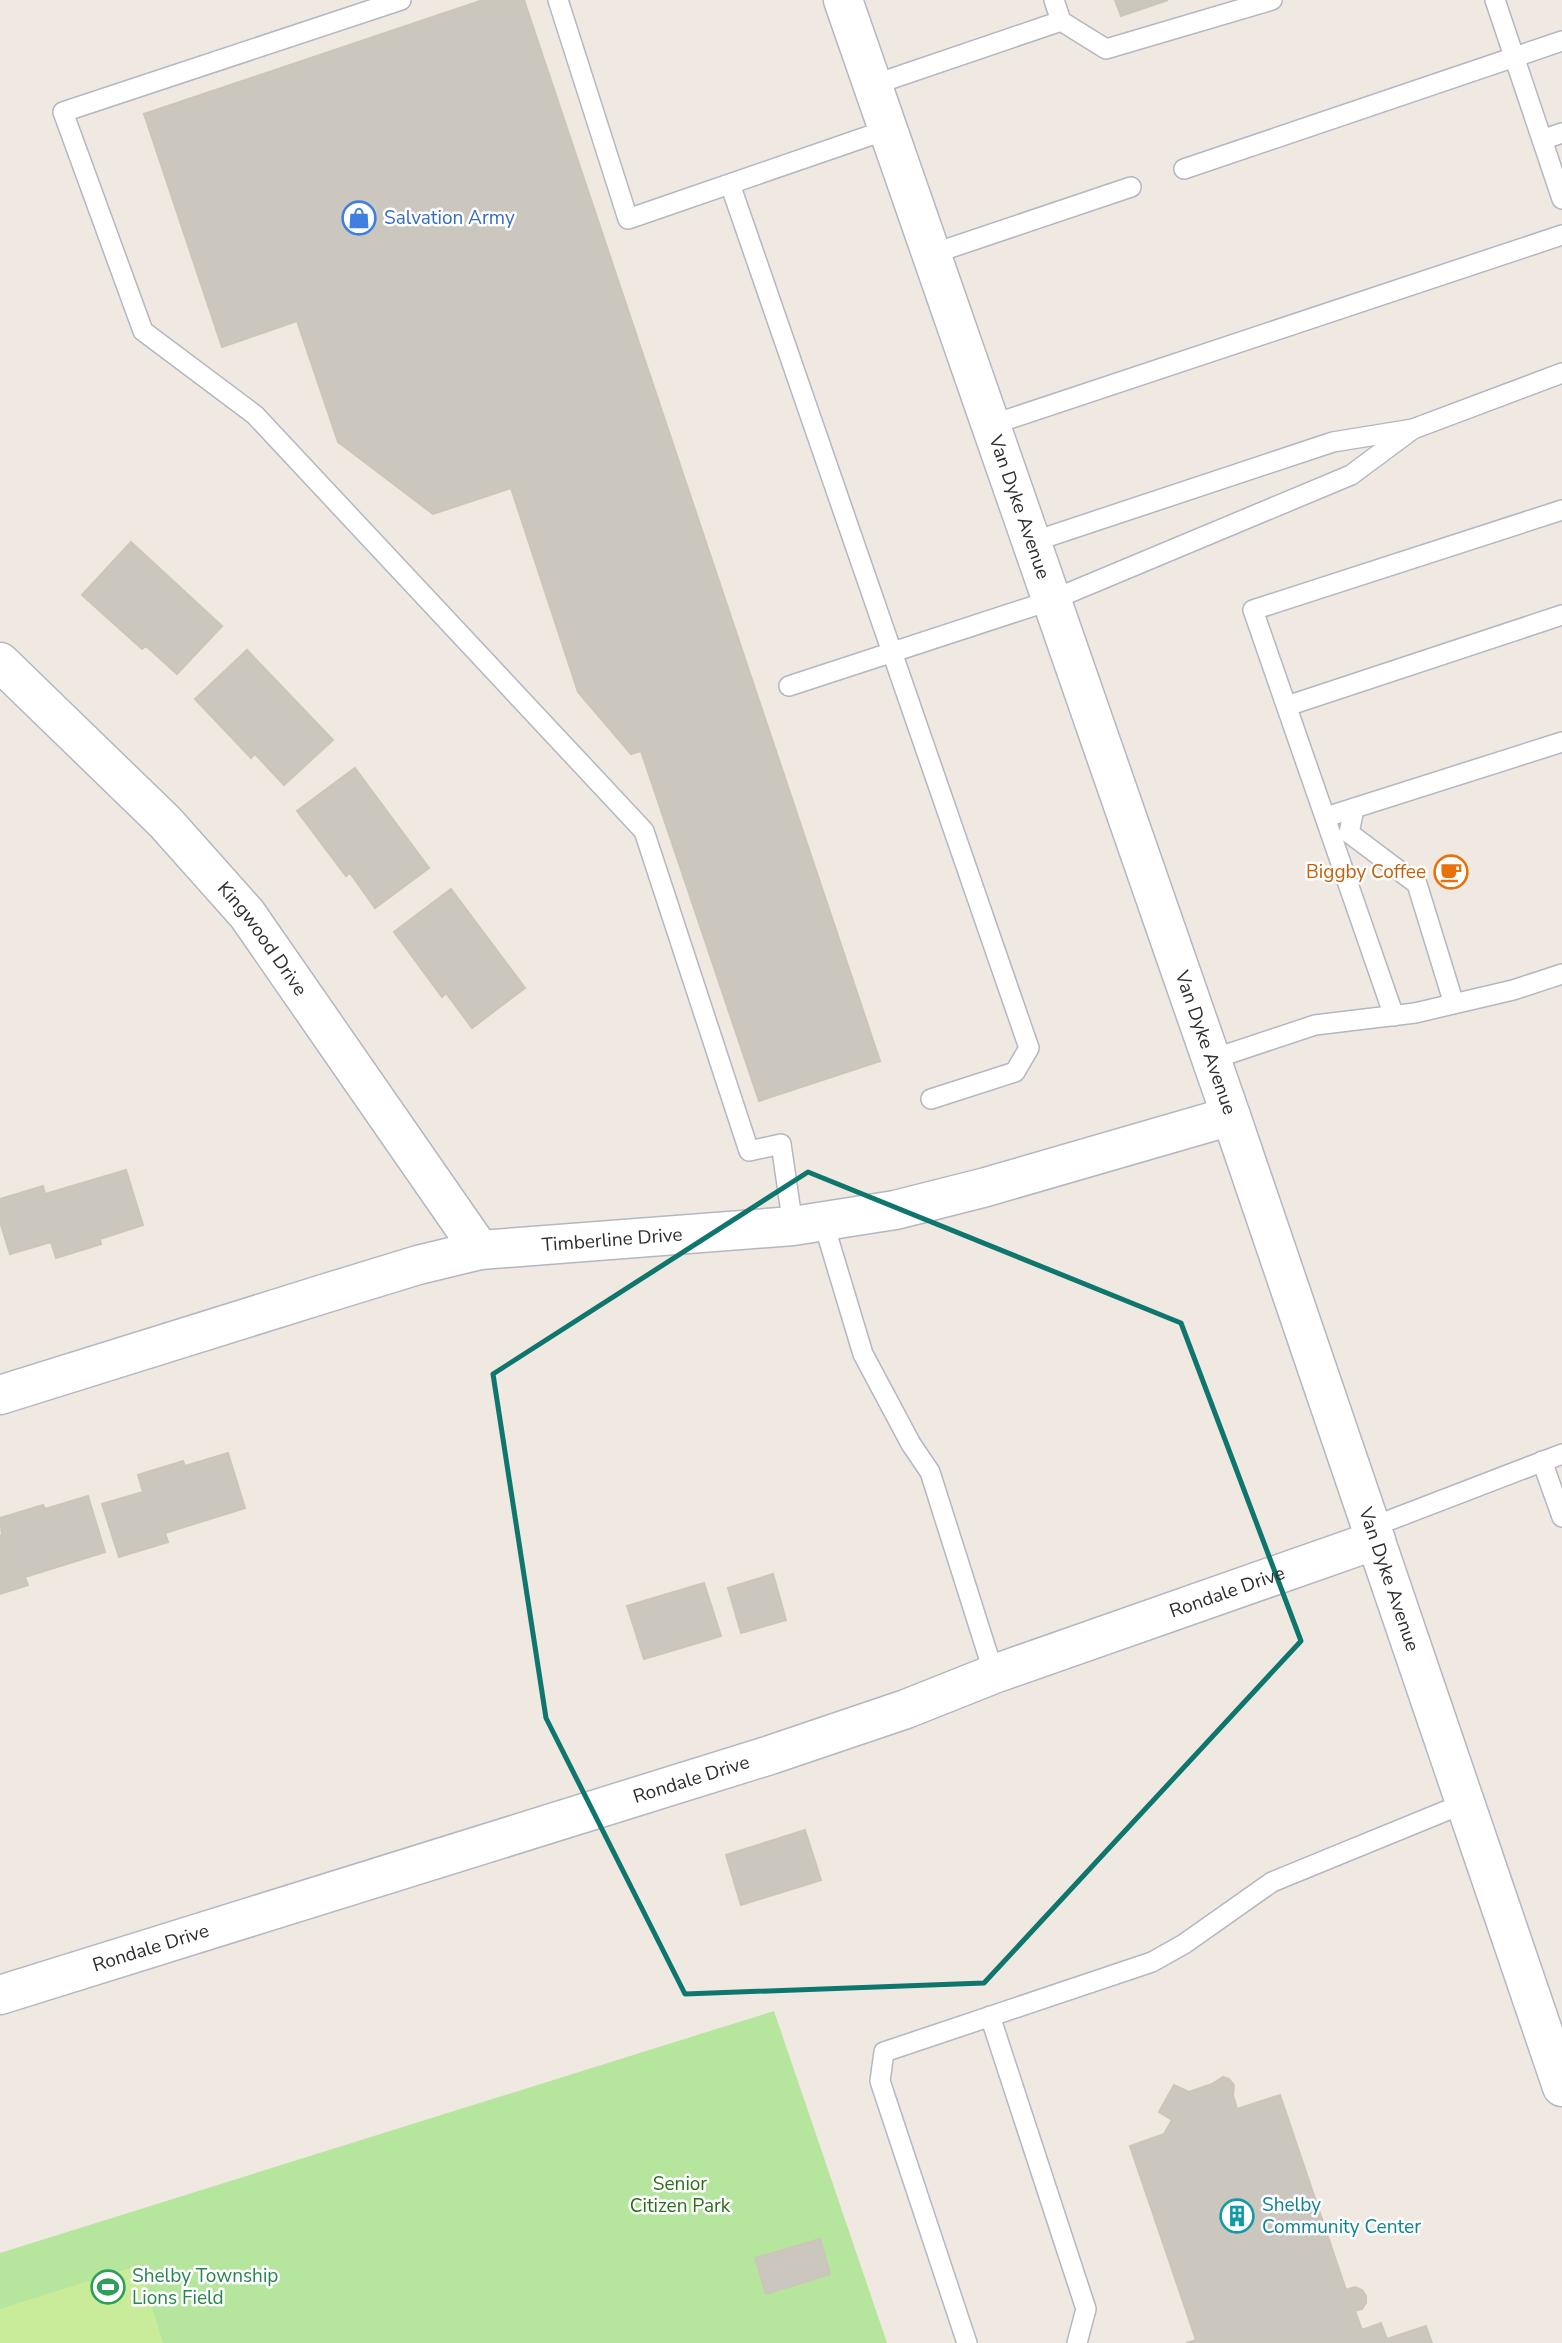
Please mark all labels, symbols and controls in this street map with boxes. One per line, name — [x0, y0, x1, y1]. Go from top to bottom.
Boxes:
shop icon: Salvation Army — [340, 199, 378, 237]
place label: Salvation Army — [384, 205, 515, 231]
street label: Van Dyke Avenue — [982, 431, 1056, 583]
cafe icon: Biggby Coffee — [1432, 853, 1470, 891]
place label: Biggby Coffee — [1306, 859, 1426, 885]
street label: Kingwood Drive — [211, 876, 313, 1001]
street label: Van Dyke Avenue — [1168, 966, 1243, 1118]
street label: Timberline Drive — [541, 1222, 683, 1258]
street label: Van Dyke Avenue — [1352, 1503, 1426, 1655]
street label: Rondale Drive — [1166, 1560, 1288, 1624]
street label: Rondale Drive — [630, 1749, 753, 1810]
street label: Rondale Drive — [89, 1918, 212, 1978]
park label: Senior Citizen Park — [630, 2171, 731, 2219]
place label: Shelby Community Center — [1262, 2192, 1421, 2240]
building icon: Shelby Community Center — [1218, 2197, 1256, 2235]
place label: Shelby Township Lions Field — [132, 2263, 278, 2311]
sports icon: Shelby Township Lions Field — [89, 2268, 127, 2306]

